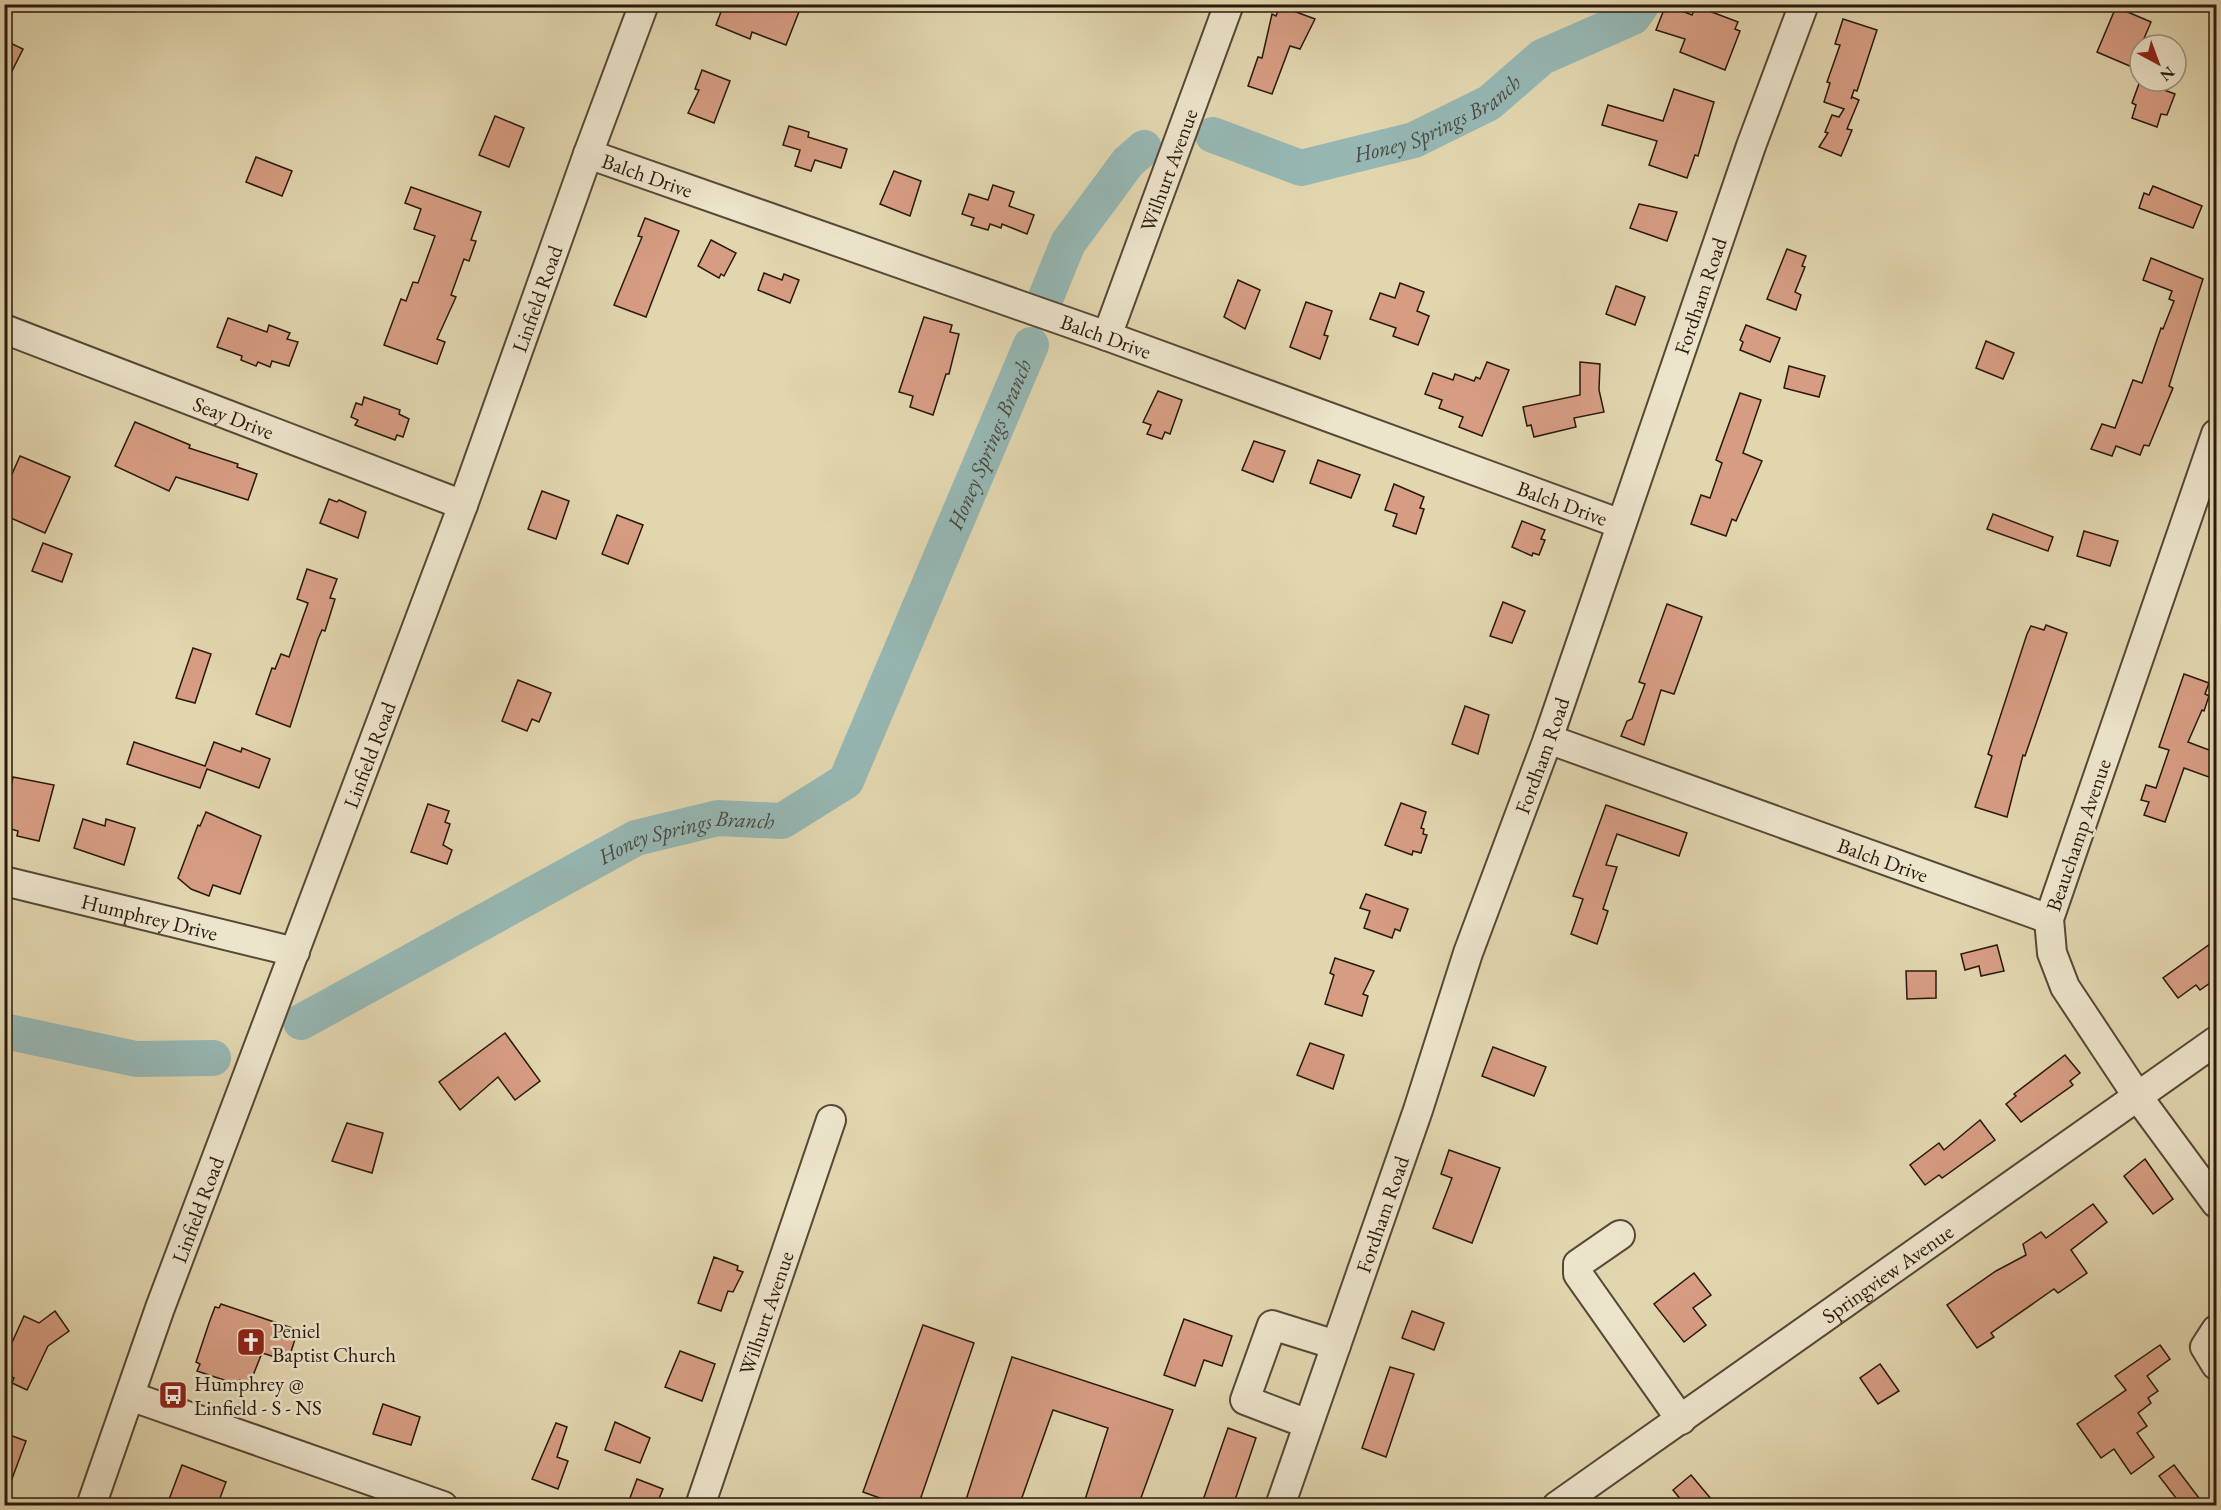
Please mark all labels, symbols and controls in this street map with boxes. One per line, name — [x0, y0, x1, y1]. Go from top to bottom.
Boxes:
north arrow — [2128, 33, 2188, 93]
text: N — [2156, 62, 2179, 86]
water label: Honey Springs Branch — [1350, 68, 1527, 169]
street label: Wilhurt Avenue — [1133, 105, 1203, 235]
street label: Balch Drive — [599, 147, 696, 203]
street label: Fordham Road — [1667, 233, 1732, 358]
street label: Linfield Road — [505, 241, 568, 356]
street label: Balch Drive — [1057, 307, 1155, 365]
water label: Honey Springs Branch — [940, 354, 1038, 535]
street label: Seay Drive — [189, 389, 278, 445]
street label: Balch Drive — [1514, 474, 1611, 531]
street label: Fordham Road — [1508, 693, 1575, 817]
street label: Linfield Road — [336, 697, 401, 812]
street label: Beauchamp Avenue — [2039, 755, 2117, 915]
water label: Honey Springs Branch — [592, 803, 775, 871]
street label: Balch Drive — [1834, 831, 1932, 888]
street label: Humphrey Drive — [79, 887, 221, 946]
street label: Linfield Road — [165, 1152, 230, 1266]
street label: Fordham Road — [1349, 1152, 1415, 1276]
street label: Springview Avenue — [1816, 1217, 1958, 1329]
street label: Wilhurt Avenue — [732, 1247, 799, 1378]
place label: Peniel Baptist Church — [272, 1317, 396, 1368]
church icon: Peniel Baptist Church — [235, 1326, 267, 1358]
place label: Humphrey @ Linfield - S - NS — [194, 1370, 322, 1421]
bus stop icon: Humphrey @ Linfield - S - NS — [157, 1379, 189, 1411]

